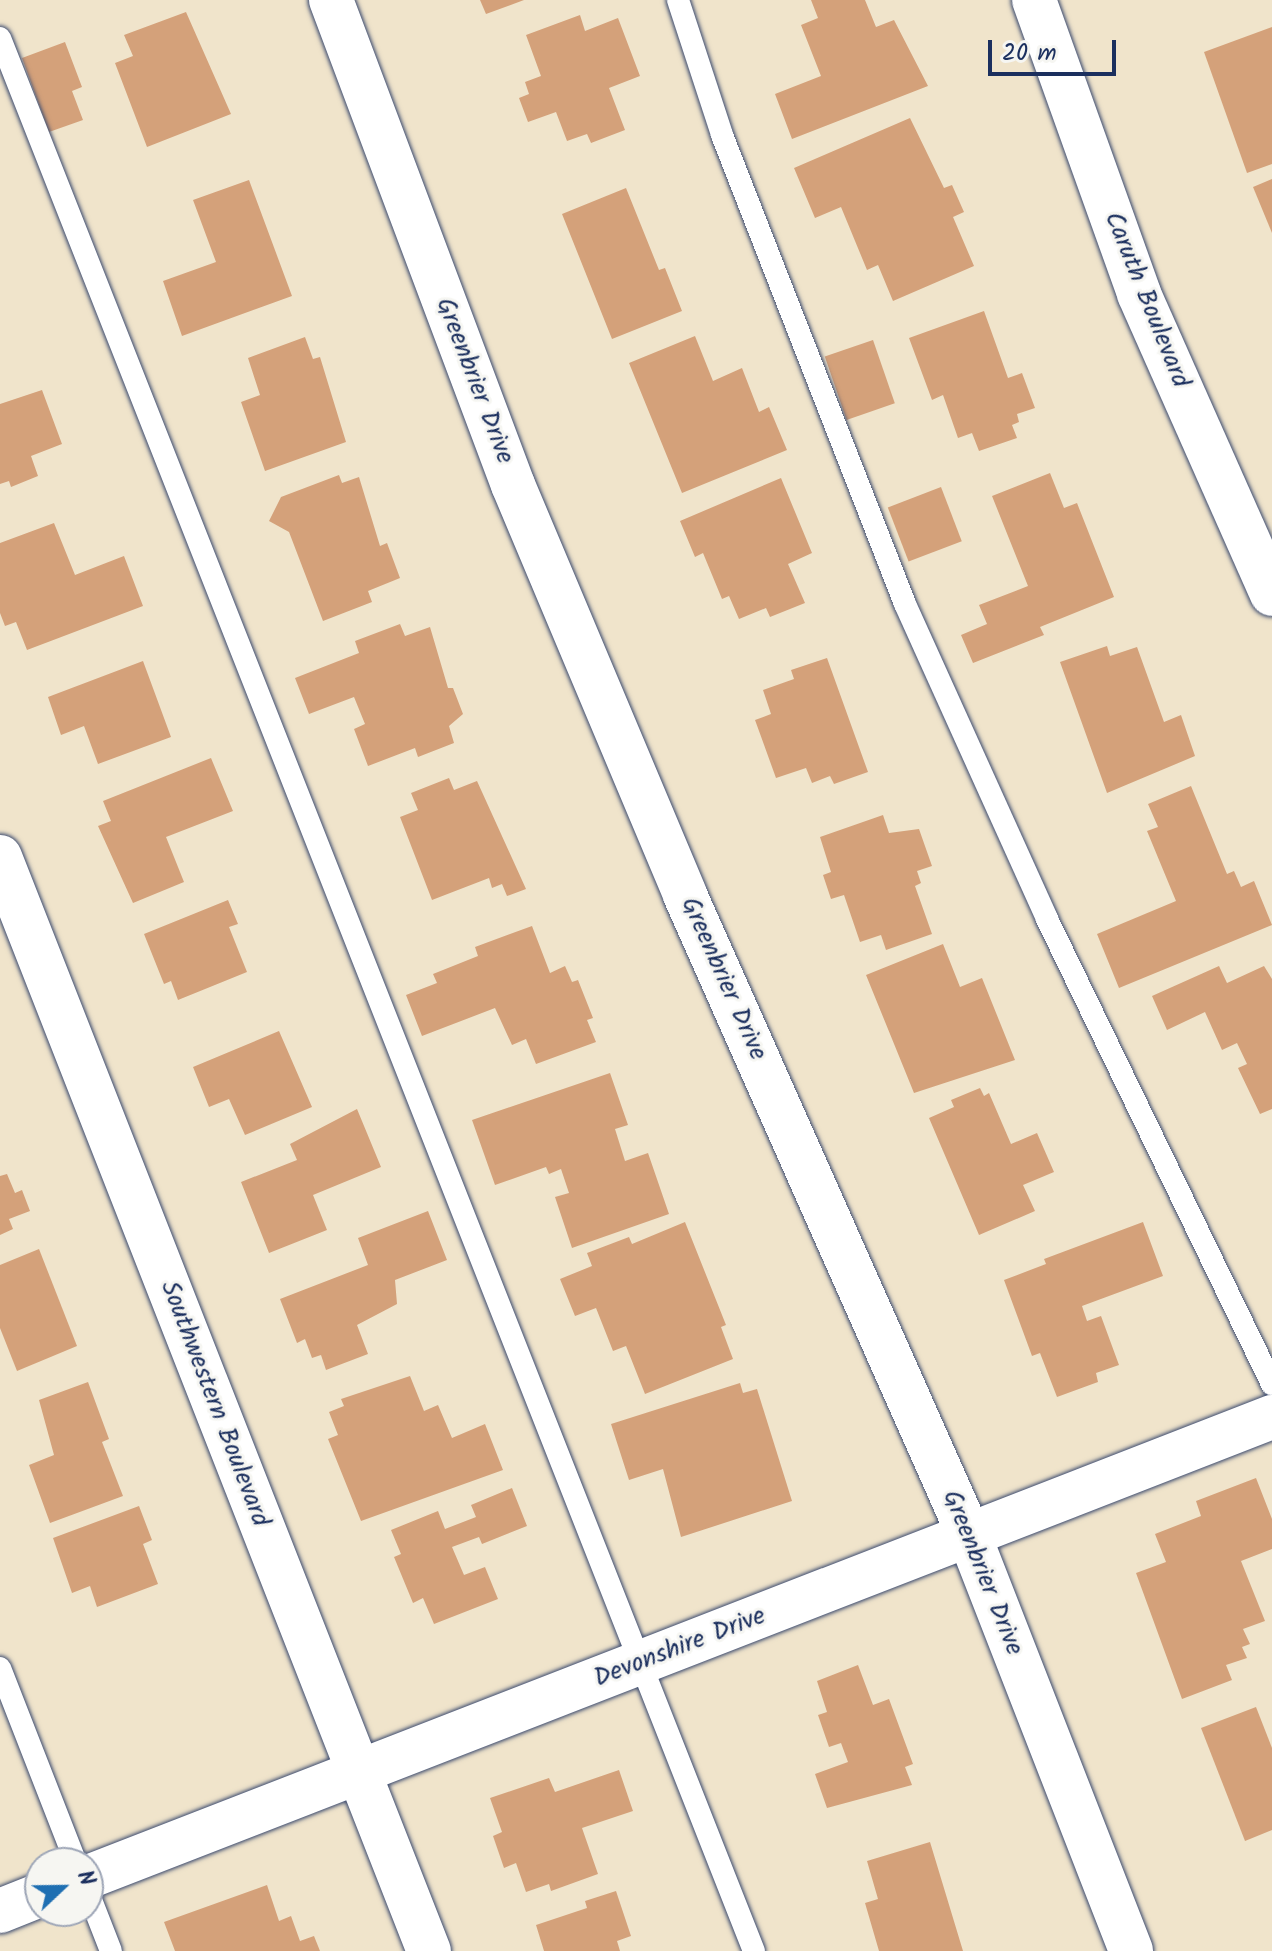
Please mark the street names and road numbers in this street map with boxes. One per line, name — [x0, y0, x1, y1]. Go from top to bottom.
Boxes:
street label: Caruth Boulevard — [1097, 207, 1195, 393]
street label: Greenbrier Drive — [428, 294, 520, 468]
street label: Greenbrier Drive — [673, 893, 773, 1065]
street label: Southwestern Boulevard — [153, 1277, 275, 1531]
street label: Greenbrier Drive — [935, 1486, 1029, 1660]
street label: Devonshire Drive — [590, 1601, 770, 1695]

